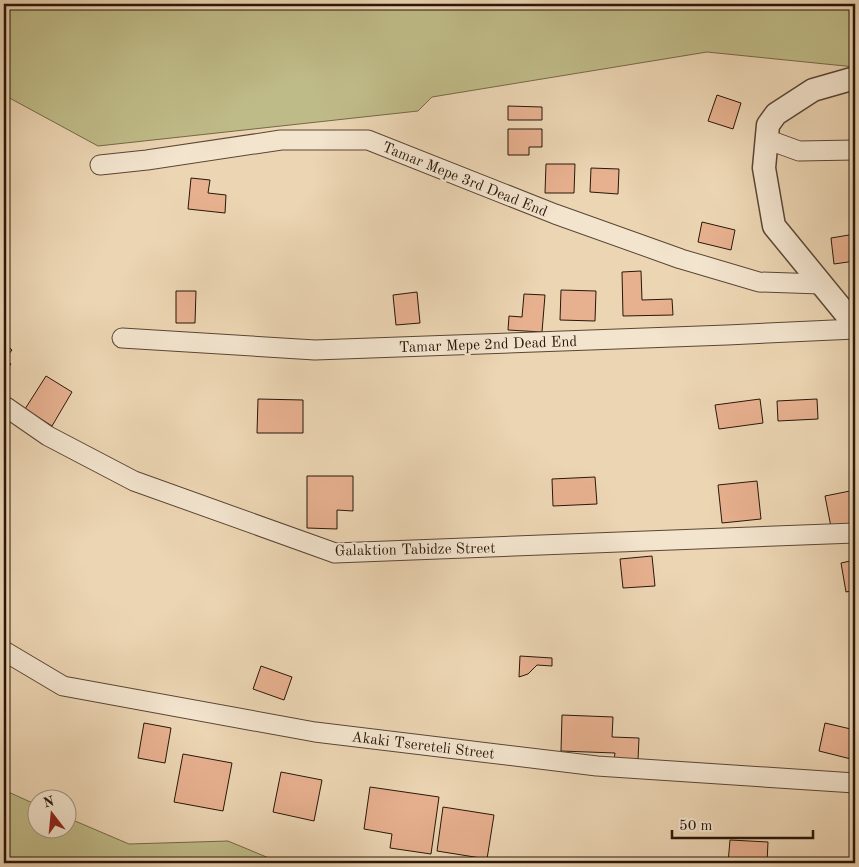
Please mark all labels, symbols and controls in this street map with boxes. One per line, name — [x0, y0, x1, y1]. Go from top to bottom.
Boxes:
street label: Tamar Mepe 3rd Dead End — [380, 140, 549, 220]
street label: Tamar Mepe 2nd Dead End — [399, 335, 578, 356]
street label: Galaktion Tabidze Street — [334, 542, 496, 559]
street label: Akaki Tsereteli Street — [350, 730, 495, 763]
north arrow — [28, 790, 78, 840]
text: N — [42, 794, 56, 811]
scale bar — [672, 807, 813, 839]
text: 50 m — [679, 819, 713, 834]

